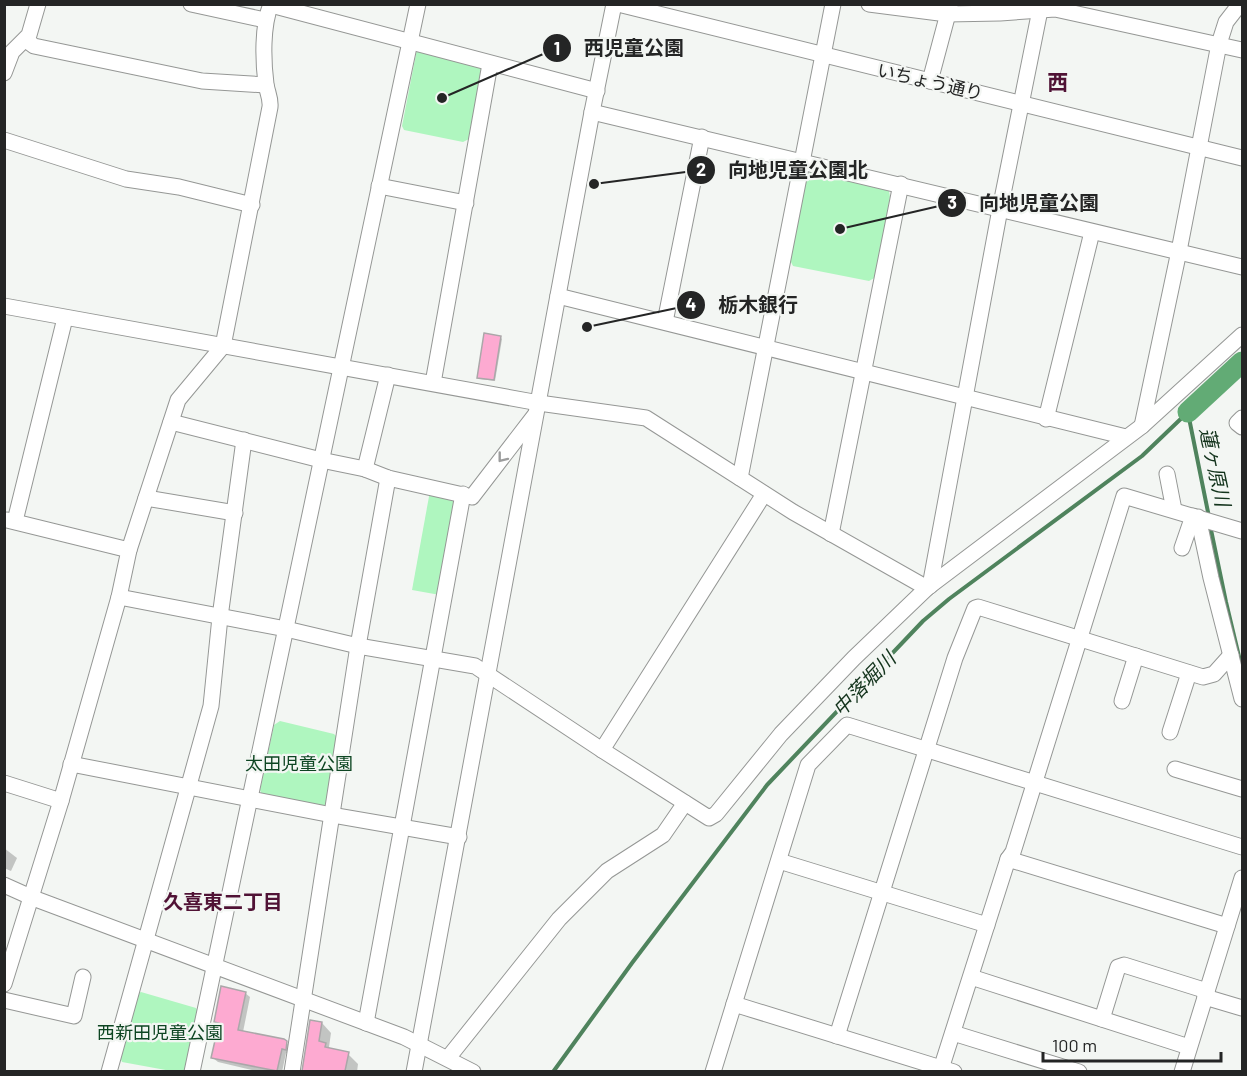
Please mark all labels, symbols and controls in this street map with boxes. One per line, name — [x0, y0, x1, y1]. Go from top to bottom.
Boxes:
callout: 西児童公園 — [542, 29, 696, 67]
text: 西児童公園 — [584, 35, 684, 59]
text: 1 — [554, 37, 560, 59]
street label: いちょう通り — [875, 58, 985, 104]
district label: 西 — [1048, 69, 1069, 94]
callout: 向地児童公園北 — [686, 151, 880, 189]
text: 向地児童公園北 — [728, 157, 868, 181]
text: 2 — [696, 158, 706, 180]
callout: 向地児童公園 — [937, 184, 1111, 222]
text: 向地児童公園 — [979, 190, 1099, 214]
text: 3 — [947, 191, 957, 213]
callout: 栃木銀行 — [676, 286, 810, 324]
text: 栃木銀行 — [718, 292, 798, 316]
text: 4 — [686, 293, 697, 315]
water label: 蓮ヶ原川 — [1196, 425, 1236, 510]
one-way arrow — [498, 451, 509, 462]
water label: 中落堀川 — [827, 645, 901, 720]
park label: 太田児童公園 — [245, 752, 353, 774]
district label: 久喜東二丁目 — [163, 889, 283, 913]
park label: 西新田児童公園 — [97, 1021, 223, 1043]
scale bar — [1043, 1025, 1222, 1063]
text: 100 m — [1052, 1034, 1097, 1056]

